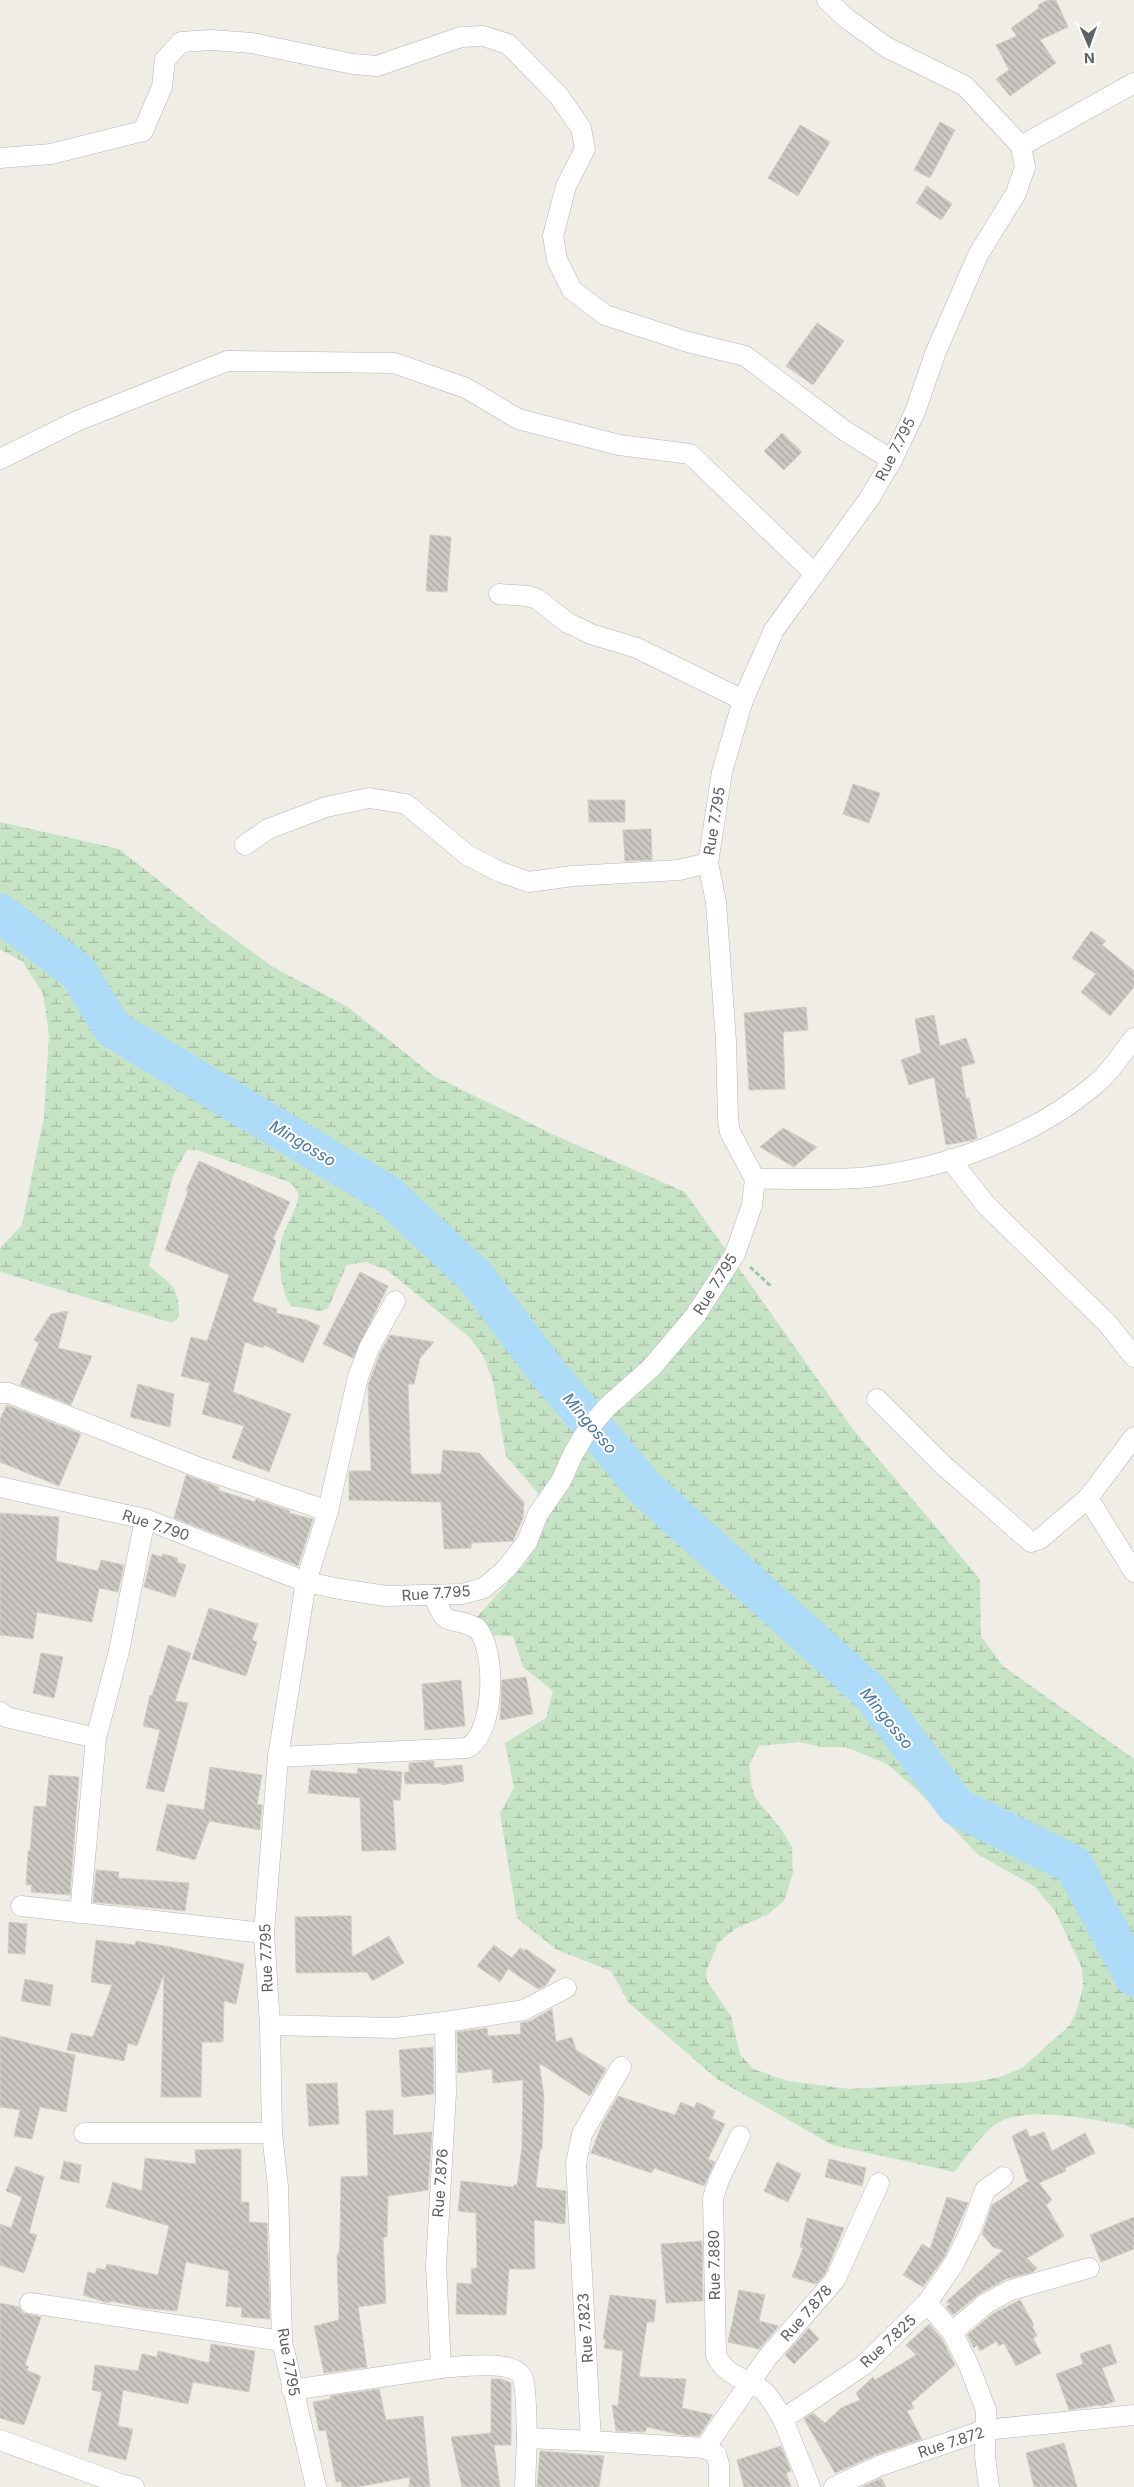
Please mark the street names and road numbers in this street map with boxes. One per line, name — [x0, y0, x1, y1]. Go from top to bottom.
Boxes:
street label: Rue 7.795 — [871, 414, 919, 484]
street label: Rue 7.795 — [699, 785, 729, 857]
street label: Rue 7.795 — [689, 1250, 741, 1318]
street label: Rue 7.790 — [120, 1505, 192, 1545]
street label: Rue 7.795 — [401, 1581, 471, 1605]
street label: Rue 7.795 — [255, 1923, 277, 1993]
street label: Rue 7.876 — [428, 2148, 452, 2218]
street label: Rue 7.880 — [704, 2230, 724, 2300]
street label: Rue 7.878 — [776, 2281, 836, 2345]
street label: Rue 7.823 — [573, 2293, 597, 2363]
street label: Rue 7.825 — [856, 2310, 920, 2372]
street label: Rue 7.795 — [274, 2326, 304, 2398]
street label: Rue 7.872 — [915, 2422, 987, 2462]

